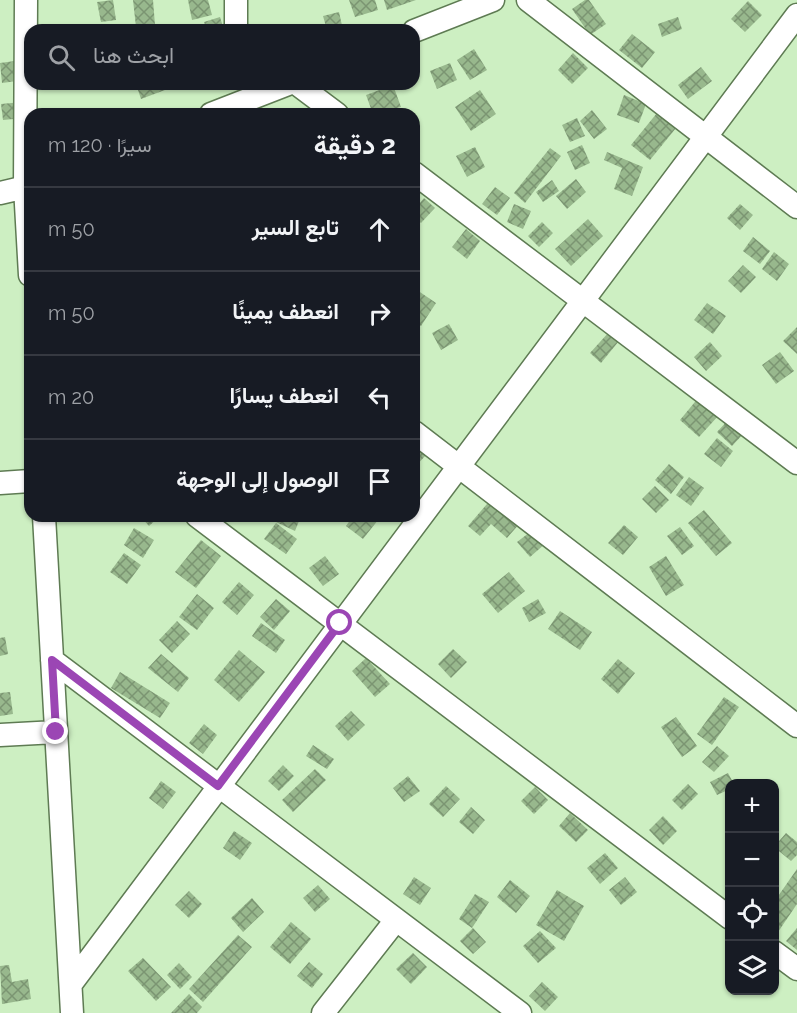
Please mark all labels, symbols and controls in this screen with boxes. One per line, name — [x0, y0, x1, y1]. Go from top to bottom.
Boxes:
search box — [24, 24, 420, 90]
icon: search — [45, 41, 78, 74]
text: ابحث هنا — [93, 42, 174, 68]
text: 2 دقيقة — [314, 130, 396, 160]
text: سيرًا · 120 m — [48, 133, 151, 157]
icon: ahead — [363, 213, 396, 246]
text: تابع السير — [252, 214, 339, 240]
text: 50 m — [48, 217, 95, 241]
icon: right — [363, 297, 396, 330]
text: انعطف يمينًا — [232, 298, 339, 324]
text: 50 m — [48, 301, 95, 325]
icon: left — [363, 381, 396, 414]
text: انعطف يسارًا — [230, 382, 339, 408]
text: 20 m — [48, 385, 94, 409]
icon: arrive — [363, 465, 396, 498]
text: الوصول إلى الوجهة — [176, 466, 339, 492]
route start — [326, 609, 352, 635]
route end — [42, 718, 68, 744]
map controls — [725, 779, 779, 995]
button: + — [725, 779, 779, 833]
button: − — [725, 833, 779, 887]
button: locate — [725, 887, 779, 941]
button: layers — [725, 941, 779, 995]

